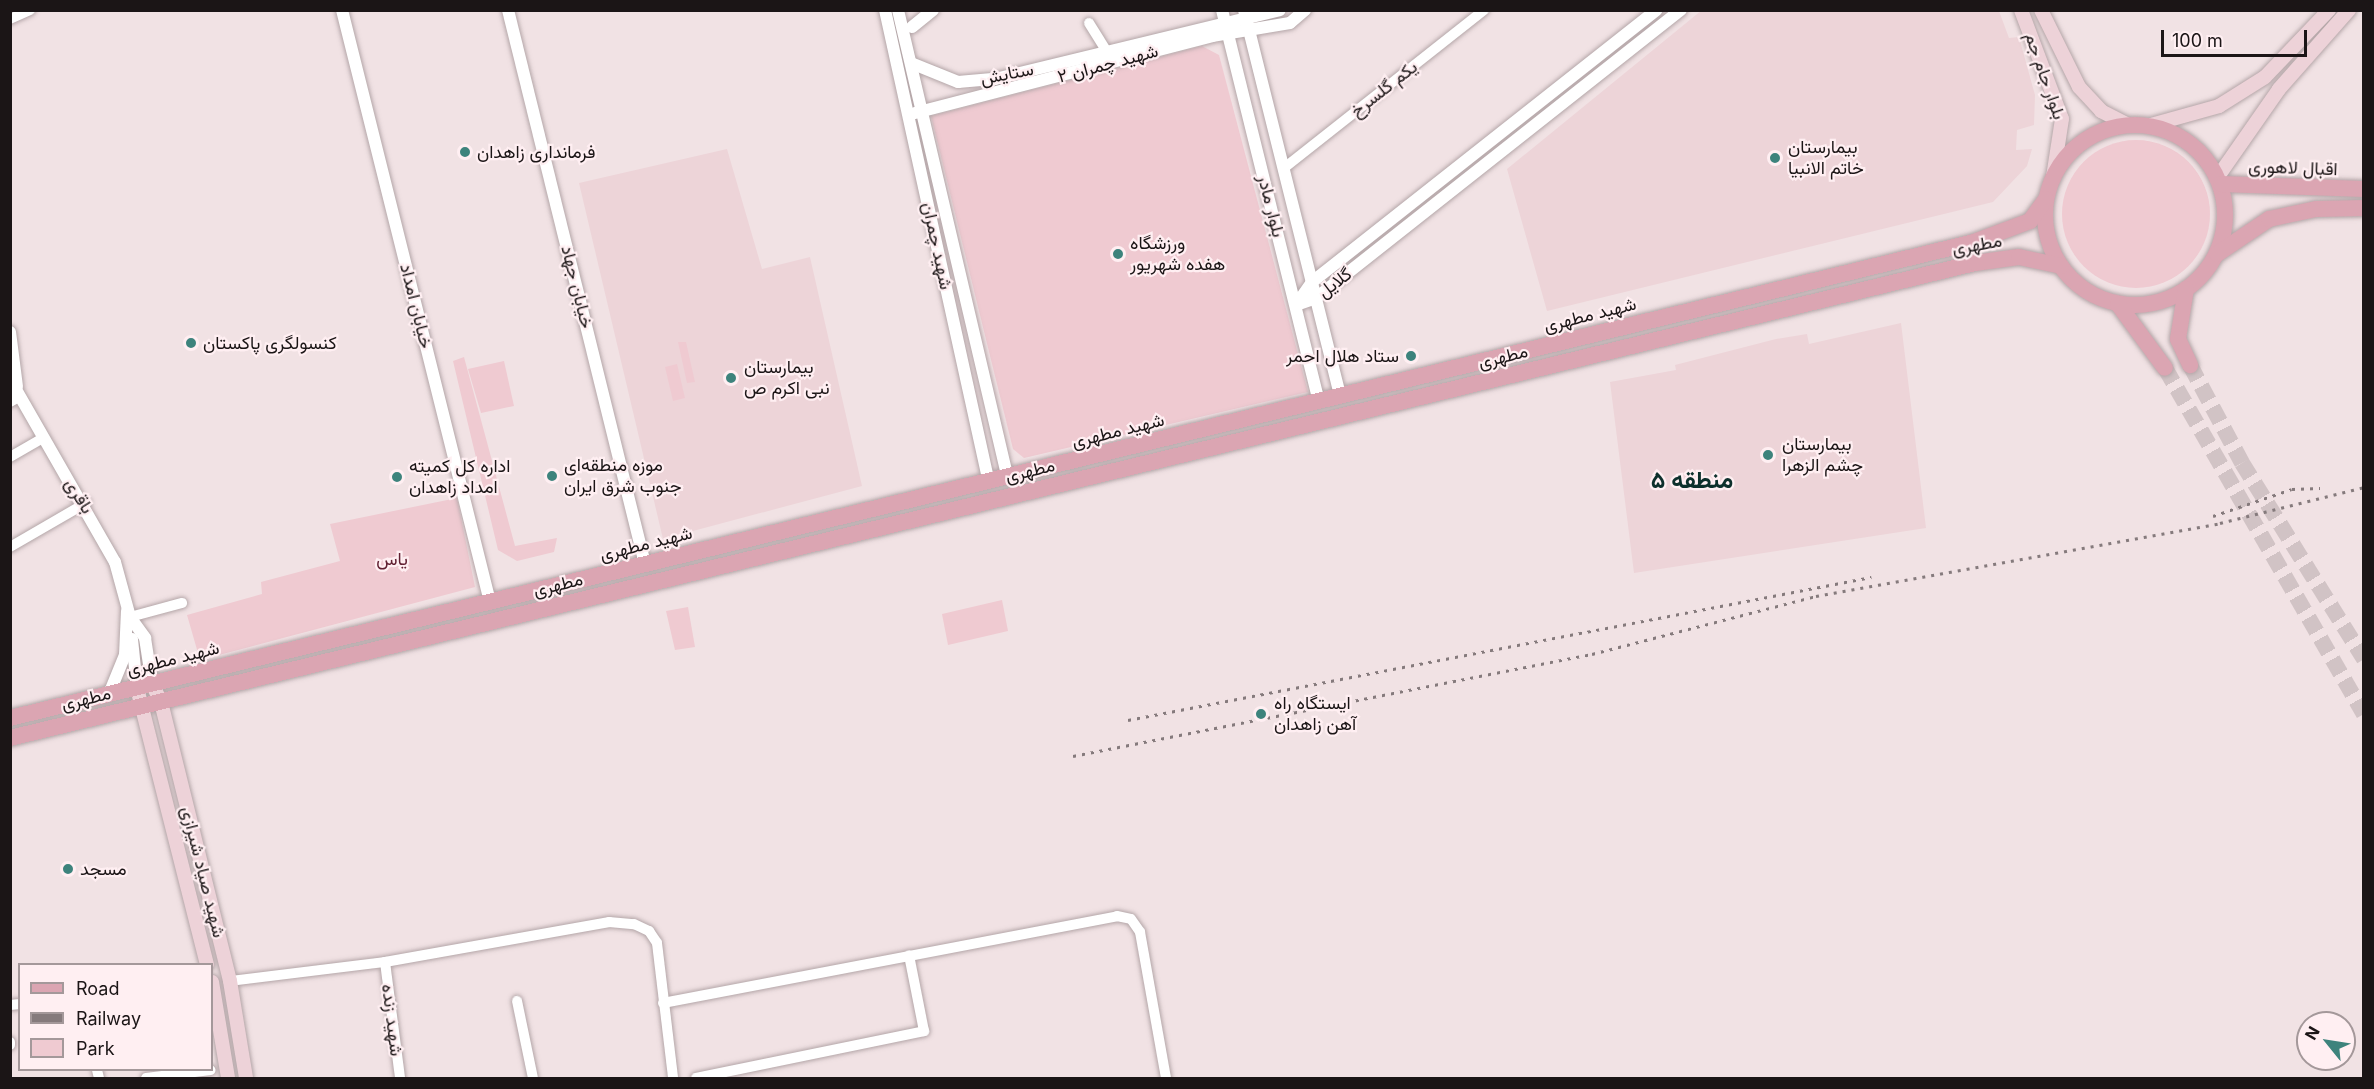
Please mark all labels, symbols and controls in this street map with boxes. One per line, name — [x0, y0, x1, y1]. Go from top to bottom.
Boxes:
scale bar — [2164, 18, 2310, 56]
street label: بلوار جام جم — [2020, 30, 2070, 122]
text: 100 m — [2172, 30, 2223, 51]
street label: شهید چمران ۲ — [1055, 40, 1161, 88]
street label: یکم گلسرخ — [1346, 56, 1422, 122]
street label: ستایش — [979, 58, 1035, 90]
place label: بیمارستان خاتم الانبیا — [1788, 137, 1864, 180]
place label: فرمانداری زاهدان — [477, 141, 595, 163]
marker: فرمانداری زاهدان — [458, 145, 472, 159]
marker: بیمارستان خاتم الانبیا — [1766, 149, 1784, 167]
street label: اقبال لاهوری — [2248, 156, 2338, 180]
street label: بلوار مادر — [1253, 173, 1289, 239]
street label: شهید چمران — [917, 200, 957, 292]
street label: مطهری — [1950, 230, 2004, 260]
place label: ورزشگاه هفده شهریور — [1130, 233, 1225, 276]
street label: خیابان جهاد — [556, 243, 598, 331]
marker: ورزشگاه هفده شهریور — [1111, 247, 1125, 261]
street label: خیابان امداد — [395, 261, 437, 351]
street label: گلایل — [1314, 263, 1356, 303]
street label: شهید مطهری — [1541, 293, 1639, 337]
place label: کنسولگری پاکستان — [203, 332, 337, 354]
marker: کنسولگری پاکستان — [184, 336, 198, 350]
street label: مطهری — [1476, 340, 1530, 374]
place label: ستاد هلال احمر — [1286, 345, 1399, 367]
marker: ستاد هلال احمر — [1404, 349, 1418, 363]
place label: بیمارستان نبی اکرم ص — [744, 357, 830, 400]
marker: بیمارستان نبی اکرم ص — [722, 369, 740, 387]
street label: شهید مطهری — [1069, 409, 1167, 453]
place label: بیمارستان چشم الزهرا — [1782, 434, 1863, 476]
marker: بیمارستان چشم الزهرا — [1759, 446, 1777, 464]
street label: مطهری — [1003, 454, 1057, 488]
place label: موزه منطقه‌ای جنوب شرق ایران — [564, 455, 682, 498]
place label: اداره کل کمیته امداد زاهدان — [409, 456, 510, 498]
district label: منطقه ۵ — [1651, 466, 1733, 494]
marker: موزه منطقه‌ای جنوب شرق ایران — [545, 469, 559, 483]
marker: اداره کل کمیته امداد زاهدان — [390, 470, 404, 484]
street label: باقری — [60, 474, 98, 518]
street label: شهید مطهری — [597, 522, 695, 566]
park label: یاس — [376, 548, 408, 570]
street label: مطهری — [531, 568, 585, 602]
street label: شهید مطهری — [124, 637, 222, 681]
street label: مطهری — [59, 682, 113, 716]
place label: ایستگاه راه آهن زاهدان — [1274, 693, 1356, 736]
marker: ایستگاه راه آهن زاهدان — [1252, 705, 1270, 723]
street label: شهید صیاد شیرازی — [176, 804, 230, 940]
place label: مسجد — [80, 858, 127, 880]
marker: مسجد — [61, 862, 75, 876]
legend — [18, 963, 213, 1071]
text: Road — [76, 978, 119, 999]
street label: شهید زنده — [377, 983, 407, 1057]
text: Railway — [76, 1008, 141, 1029]
north arrow — [2296, 1011, 2356, 1071]
text: N — [2300, 1023, 2324, 1043]
text: Park — [76, 1038, 115, 1059]

